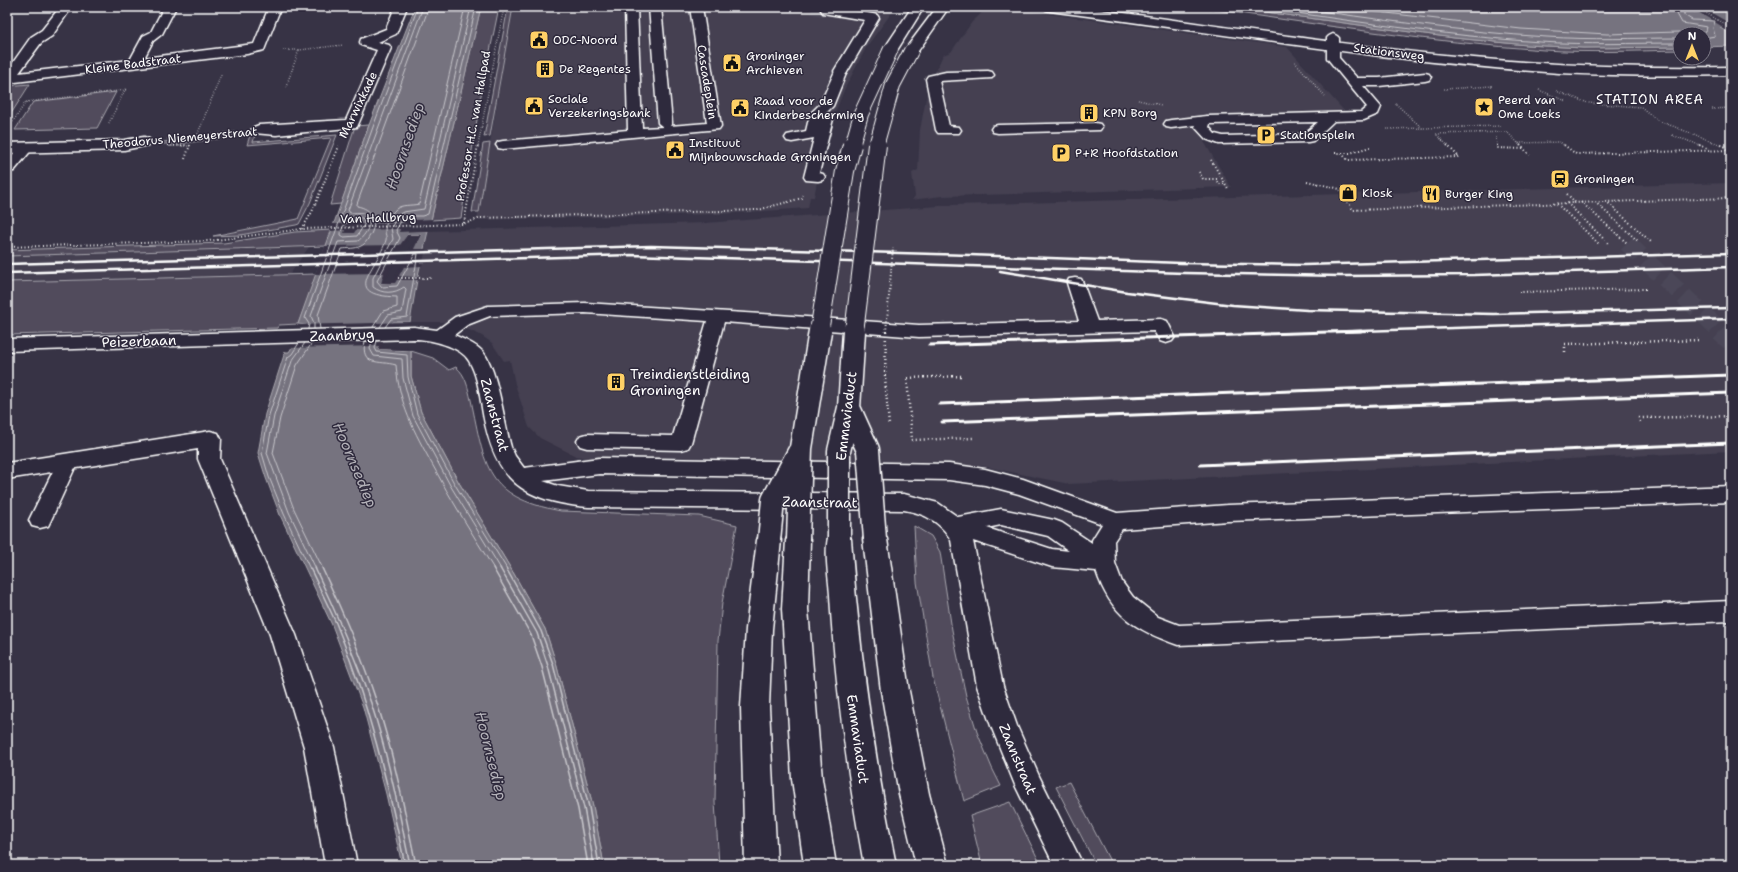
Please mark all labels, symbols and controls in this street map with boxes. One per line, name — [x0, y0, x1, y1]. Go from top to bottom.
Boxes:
north arrow — [1672, 26, 1712, 66]
public building icon: ODC-Noord — [528, 29, 550, 51]
text: N — [1688, 29, 1697, 44]
place label: ODC-Noord — [553, 32, 618, 48]
street label: Stationsweg — [1353, 40, 1425, 64]
street label: Cascadeplein — [693, 44, 721, 120]
place label: Groninger Archieven — [746, 48, 805, 78]
street label: Professor H.C. van Hallpad — [452, 49, 494, 203]
street label: Kleine Badstraat — [84, 50, 182, 78]
public building icon: Groninger Archieven — [721, 52, 743, 74]
building icon: De Regentes — [534, 58, 556, 80]
place label: De Regentes — [559, 61, 631, 77]
street label: Marwixkade — [335, 69, 381, 141]
place label: Sociale Verzekeringsbank — [548, 91, 651, 121]
district label: STATION AREA — [1596, 91, 1704, 108]
place label: Peerd van Ome Loeks — [1498, 92, 1561, 122]
place label: Raad voor de Kinderbescherming — [754, 93, 864, 123]
public building icon: Sociale Verzekeringsbank — [523, 95, 545, 117]
place icon: Peerd van Ome Loeks — [1473, 96, 1495, 118]
public building icon: Raad voor de Kinderbescherming — [729, 97, 751, 119]
water label: Hoornsediep — [381, 100, 429, 192]
building icon: KPN Borg — [1078, 102, 1100, 124]
place label: KPN Borg — [1103, 105, 1157, 121]
street label: Theodorus Niemeyerstraat — [102, 123, 258, 153]
parking icon: Stationsplein — [1255, 124, 1277, 146]
place label: Stationsplein — [1280, 127, 1355, 143]
place label: Instituut Mijnbouwschade Groningen — [689, 135, 851, 165]
public building icon: Instituut Mijnbouwschade Groningen — [664, 139, 686, 161]
parking icon: P+R Hoofdstation — [1050, 142, 1072, 164]
place label: P+R Hoofdstation — [1075, 145, 1178, 161]
station icon: Groningen — [1549, 168, 1571, 190]
place label: Groningen — [1574, 171, 1634, 187]
shop icon: Kiosk — [1337, 182, 1359, 204]
restaurant icon: Burger King — [1420, 183, 1442, 205]
place label: Kiosk — [1362, 185, 1393, 201]
place label: Burger King — [1445, 186, 1513, 202]
street label: Van Hallbrug — [340, 209, 416, 227]
street label: Zaanbrug — [309, 325, 375, 345]
street label: Peizerbaan — [101, 331, 177, 351]
place label: Treindienstleiding Groningen — [630, 365, 750, 399]
street label: Emmaviaduct — [832, 370, 860, 462]
building icon: Treindienstleiding Groningen — [605, 371, 627, 393]
street label: Zaanstraat — [477, 376, 513, 454]
water label: Hoornsediep — [328, 419, 382, 511]
street label: Zaanstraat — [782, 492, 858, 512]
street label: Emmaviaduct — [843, 693, 873, 785]
water label: Hoornsediep — [470, 709, 512, 803]
street label: Zaanstraat — [995, 721, 1041, 797]

